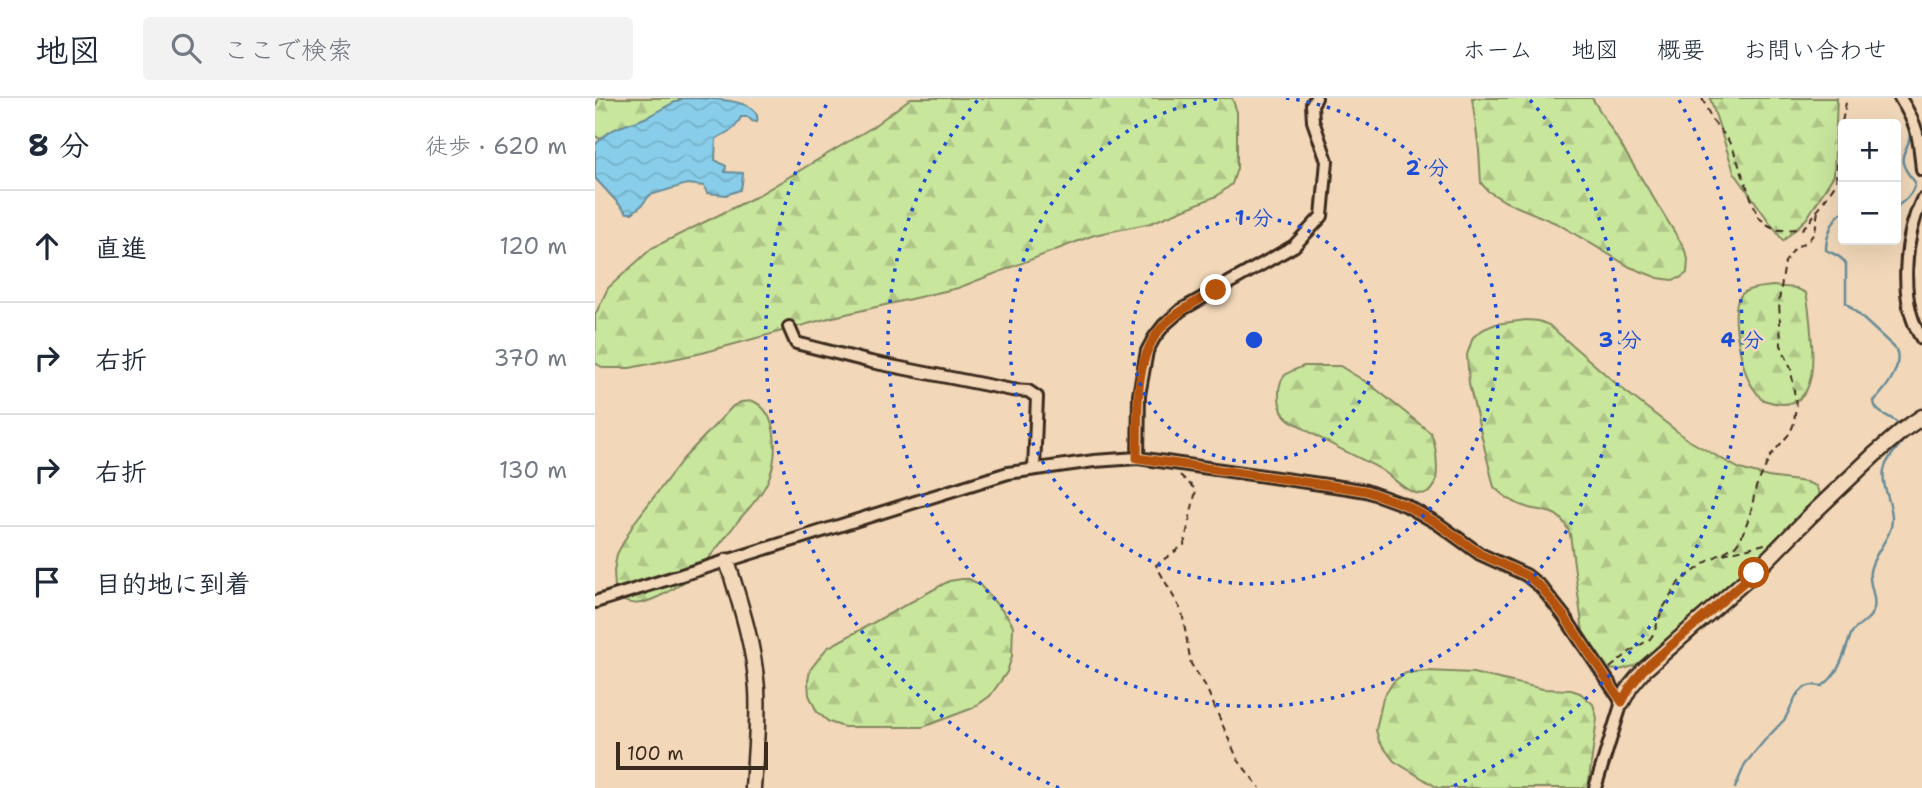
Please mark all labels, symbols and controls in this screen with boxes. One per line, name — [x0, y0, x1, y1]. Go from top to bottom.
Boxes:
search box — [143, 17, 633, 80]
text: 地図 — [35, 28, 101, 73]
icon: search — [167, 29, 205, 67]
text: ここで検索 — [223, 32, 353, 67]
text: ホーム — [1462, 34, 1533, 66]
text: 地図 — [1571, 34, 1619, 66]
text: 概要 — [1657, 34, 1705, 66]
text: お問い合わせ — [1743, 34, 1887, 66]
map controls — [1838, 119, 1901, 245]
button: + — [1838, 119, 1901, 182]
text: 8 分 — [28, 125, 89, 166]
text: 徒歩 · 620 m — [425, 131, 567, 161]
text: 2 分 — [1406, 154, 1448, 182]
button: − — [1838, 182, 1901, 245]
text: 1 分 — [1235, 204, 1273, 232]
icon: ahead — [28, 227, 66, 265]
text: 直進 — [95, 230, 147, 265]
text: 120 m — [499, 231, 567, 261]
route end — [1200, 274, 1231, 305]
text: 3 分 — [1599, 326, 1641, 354]
text: 4 分 — [1721, 326, 1763, 354]
centre of rings — [1242, 328, 1266, 352]
icon: right — [28, 339, 66, 377]
text: 右折 — [95, 342, 147, 377]
text: 370 m — [494, 343, 567, 373]
icon: right — [28, 451, 66, 489]
text: 右折 — [95, 454, 147, 489]
text: 130 m — [499, 455, 567, 485]
route start — [1738, 557, 1769, 588]
icon: arrive — [28, 563, 66, 601]
text: 目的地に到着 — [95, 566, 251, 601]
scale bar — [616, 739, 768, 771]
text: 100 m — [627, 741, 684, 766]

